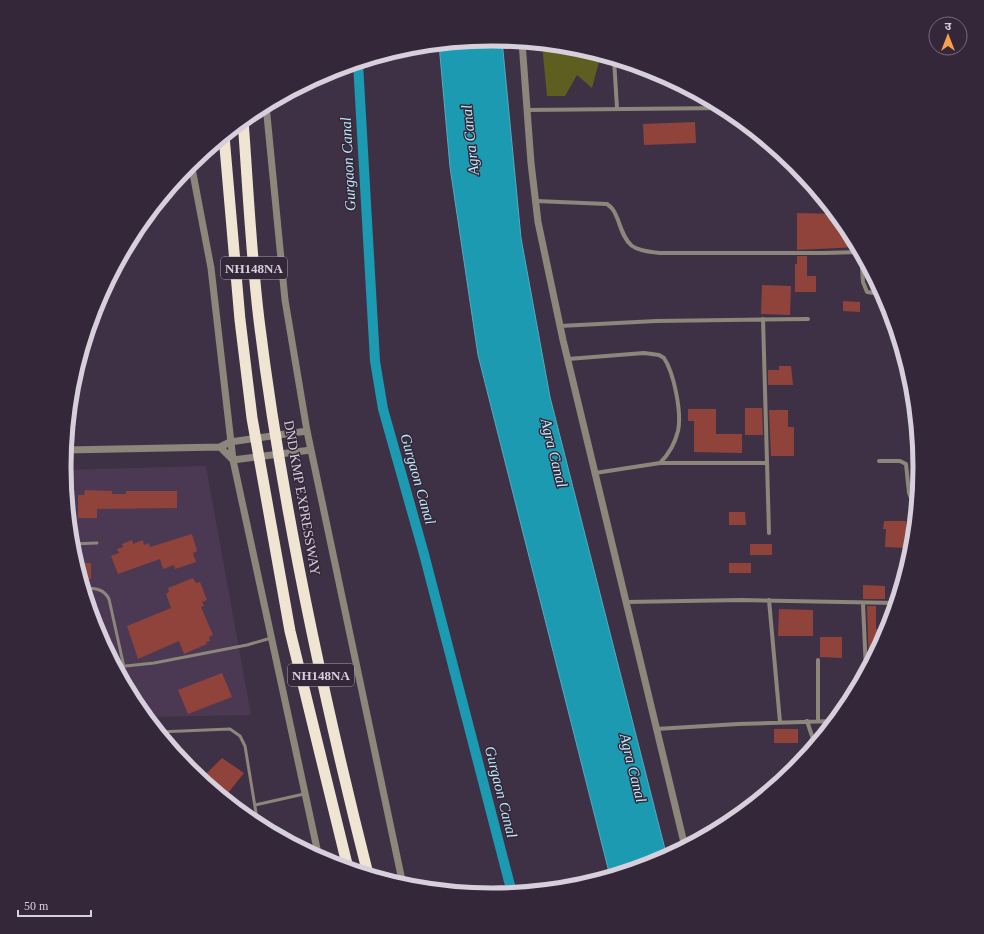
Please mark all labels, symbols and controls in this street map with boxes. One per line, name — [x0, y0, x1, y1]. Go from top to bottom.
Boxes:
north arrow — [928, 16, 968, 56]
text: उ — [945, 20, 952, 32]
water label: Agra Canal — [458, 104, 482, 177]
water label: Gurgaon Canal — [338, 117, 358, 211]
road number: NH148NA — [221, 257, 287, 279]
water label: Agra Canal — [537, 416, 570, 489]
street label: DND KMP EXPRESSWAY — [281, 419, 323, 577]
water label: Gurgaon Canal — [397, 432, 439, 526]
road number: NH148NA — [288, 664, 354, 686]
water label: Agra Canal — [616, 731, 649, 804]
water label: Gurgaon Canal — [482, 744, 520, 840]
scale bar — [18, 892, 91, 918]
text: 50 m — [24, 899, 49, 913]

